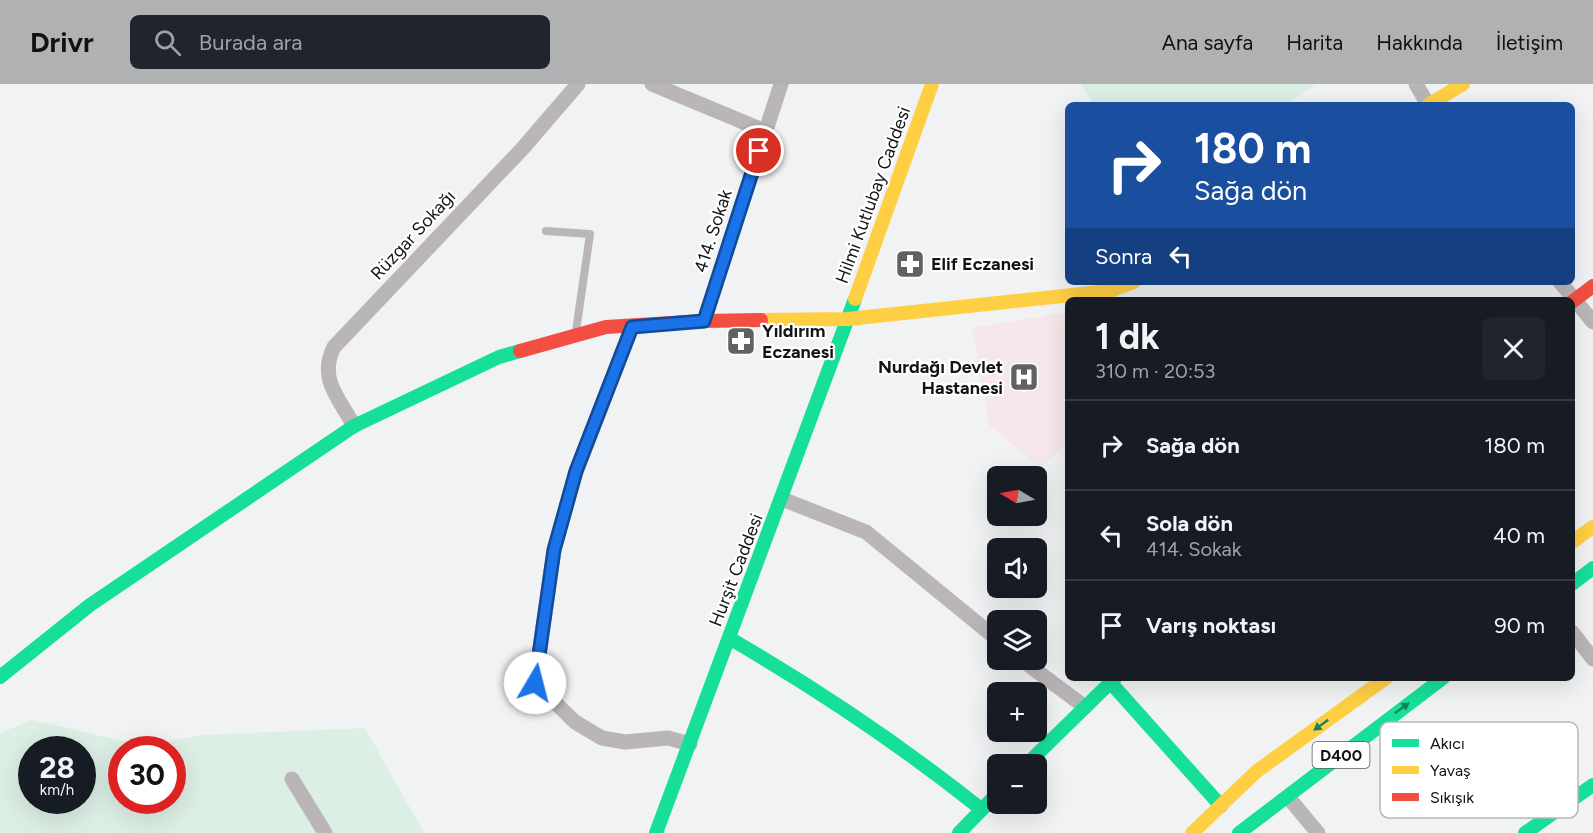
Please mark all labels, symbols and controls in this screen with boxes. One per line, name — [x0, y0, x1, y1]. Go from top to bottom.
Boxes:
search box — [130, 15, 550, 69]
text: Drivr — [30, 25, 94, 59]
icon: search — [151, 26, 184, 59]
text: Burada ara — [199, 29, 303, 56]
text: Ana sayfa — [1162, 30, 1253, 55]
text: Harita — [1286, 30, 1343, 55]
text: Hakkında — [1376, 30, 1463, 55]
text: İletişim — [1496, 30, 1563, 55]
street label: Hilmi Kutlubay Caddesi — [831, 104, 915, 286]
text: 180 m — [1194, 123, 1311, 174]
pin — [733, 125, 784, 176]
icon: right — [1095, 126, 1173, 204]
icon: arrive — [742, 134, 775, 167]
text: Sağa dön — [1194, 174, 1307, 207]
street label: Rüzgar Sokağı — [366, 186, 460, 284]
street label: 414. Sokak — [689, 186, 737, 275]
icon: left — [1164, 240, 1197, 273]
text: Sonra — [1095, 243, 1152, 270]
pharmacy icon: Elif Eczanesi — [894, 248, 926, 280]
place label: Elif Eczanesi — [931, 253, 1034, 275]
text: 1 dk — [1095, 315, 1160, 358]
button: close — [1482, 317, 1545, 380]
place label: Yıldırım Eczanesi — [762, 320, 834, 363]
pharmacy icon: Yıldırım Eczanesi — [725, 325, 757, 357]
place label: Nurdağı Devlet Hastanesi — [878, 356, 1003, 399]
text: 310 m · 20:53 — [1095, 359, 1215, 383]
hospital icon: Nurdağı Devlet Hastanesi — [1008, 361, 1040, 393]
icon: right — [1095, 429, 1128, 462]
text: Sağa dön — [1146, 432, 1240, 459]
text: 180 m — [1484, 432, 1545, 459]
north arrow — [987, 466, 1047, 526]
map controls — [987, 466, 1047, 814]
street label: Hurşit Caddesi — [704, 510, 768, 630]
text: Sola dön — [1146, 510, 1233, 537]
icon: left — [1095, 519, 1128, 552]
text: 40 m — [1493, 522, 1545, 549]
text: 414. Sokak — [1146, 537, 1241, 561]
button: sound — [987, 538, 1047, 598]
icon: arrive — [1095, 609, 1128, 642]
button: layers — [987, 610, 1047, 670]
text: Varış noktası — [1146, 612, 1276, 639]
text: 90 m — [1494, 612, 1545, 639]
position arrow — [503, 651, 567, 715]
button: + — [987, 682, 1047, 742]
one-way arrow — [1395, 702, 1410, 714]
one-way arrow — [1314, 719, 1330, 731]
legend — [1380, 722, 1578, 818]
text: Akıcı — [1430, 734, 1465, 753]
speed limit sign: 30 — [108, 736, 186, 814]
road number: D400 — [1312, 742, 1370, 768]
text: 28 — [39, 749, 75, 786]
button: − — [987, 754, 1047, 814]
text: Yavaş — [1430, 761, 1471, 780]
text: km/h — [40, 781, 74, 799]
text: Sıkışık — [1430, 788, 1474, 807]

